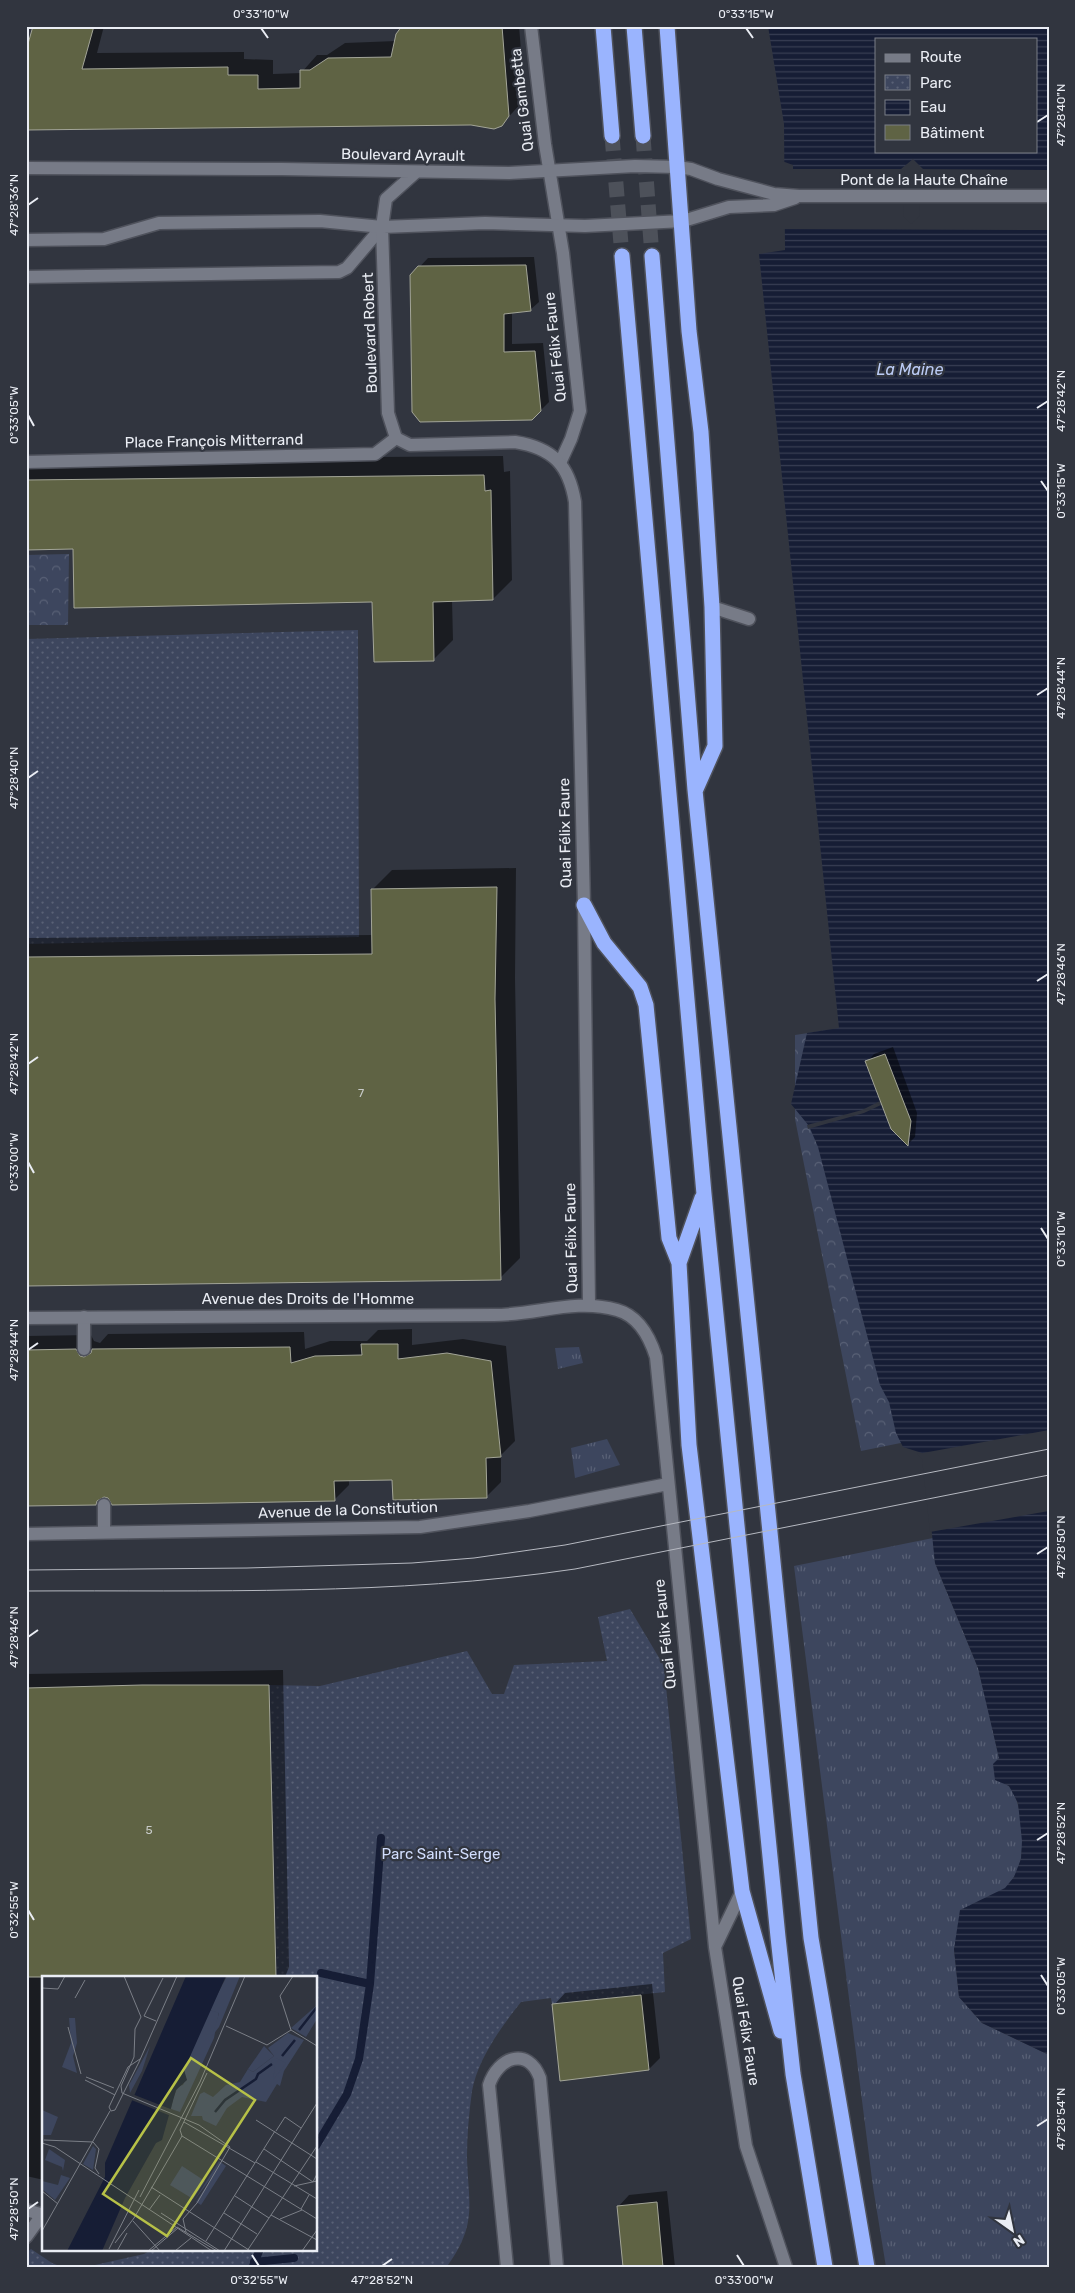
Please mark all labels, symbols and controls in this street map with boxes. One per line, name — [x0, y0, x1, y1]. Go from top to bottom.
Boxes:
text: 0°33'10"W — [233, 7, 289, 21]
text: 0°33'15"W — [718, 7, 774, 21]
legend — [875, 38, 1038, 152]
street label: Quai Gambetta — [507, 47, 537, 153]
text: Route — [920, 48, 962, 66]
text: Parc — [920, 74, 952, 92]
text: 47°28'40"N — [1054, 84, 1068, 146]
text: Eau — [920, 98, 946, 116]
text: Bâtiment — [920, 124, 984, 142]
street label: Boulevard Ayrault — [341, 145, 465, 165]
street label: Pont de la Haute Chaîne — [840, 171, 1008, 189]
text: 47°28'36"N — [7, 174, 21, 236]
street label: Boulevard Robert — [359, 272, 381, 394]
street label: Quai Félix Faure — [540, 291, 570, 403]
water label: La Maine — [877, 360, 944, 379]
text: 47°28'42"N — [1054, 370, 1068, 432]
text: 0°33'05"W — [7, 386, 21, 444]
street label: Place François Mitterrand — [125, 430, 303, 452]
text: 0°33'15"W — [1054, 463, 1068, 519]
text: 47°28'44"N — [1054, 657, 1068, 719]
text: 47°28'40"N — [7, 747, 21, 809]
street label: Quai Félix Faure — [555, 778, 575, 888]
text: 47°28'46"N — [1054, 943, 1068, 1005]
text: 47°28'42"N — [7, 1033, 21, 1095]
house number: 7 — [358, 1086, 364, 1100]
text: 0°33'00"W — [7, 1132, 21, 1191]
street label: Quai Félix Faure — [561, 1183, 581, 1293]
text: 0°33'10"W — [1054, 1211, 1068, 1267]
street label: Avenue des Droits de l'Homme — [202, 1290, 414, 1308]
text: 47°28'44"N — [7, 1319, 21, 1381]
street label: Avenue de la Constitution — [258, 1498, 438, 1522]
text: 47°28'50"N — [1054, 1516, 1068, 1578]
street label: Quai Félix Faure — [650, 1578, 680, 1690]
text: 47°28'46"N — [7, 1606, 21, 1668]
text: 47°28'52"N — [1054, 1802, 1068, 1864]
house number: 5 — [145, 1823, 153, 1837]
park label: Parc Saint-Serge — [382, 1845, 500, 1863]
text: 0°32'55"W — [7, 1881, 21, 1939]
text: 0°33'05"W — [1054, 1957, 1068, 2015]
street label: Quai Félix Faure — [728, 1975, 764, 2087]
inset map — [42, 1976, 318, 2250]
text: 47°28'54"N — [1054, 2088, 1068, 2150]
text: 47°28'50"N — [7, 2178, 21, 2240]
north arrow — [988, 2206, 1038, 2256]
text: N — [1010, 2231, 1028, 2250]
text: 0°32'55"W — [230, 2273, 288, 2287]
text: 47°28'52"N — [351, 2273, 413, 2287]
text: 0°33'00"W — [715, 2273, 774, 2287]

